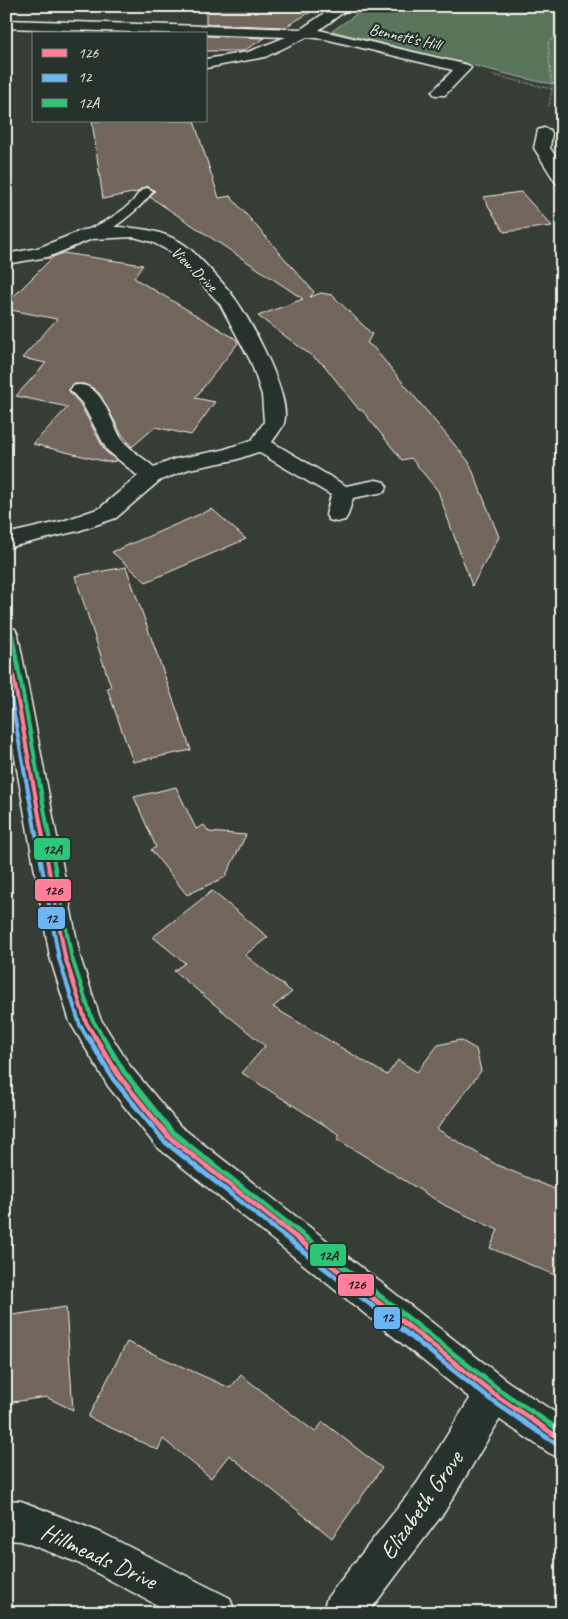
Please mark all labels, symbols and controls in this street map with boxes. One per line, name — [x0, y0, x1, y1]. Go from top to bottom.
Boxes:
street label: Bennett's Hill — [367, 19, 446, 56]
legend — [32, 32, 208, 122]
text: 126 — [78, 44, 100, 63]
text: 12 — [78, 68, 93, 87]
text: 12A — [78, 94, 101, 113]
street label: View Drive — [167, 242, 223, 297]
line badge: 12A — [33, 837, 71, 861]
text: 12A — [42, 841, 63, 858]
line badge: 126 — [34, 878, 72, 902]
text: 126 — [43, 882, 64, 899]
line badge: 12 — [37, 906, 66, 930]
text: 12 — [45, 910, 59, 927]
line badge: 12A — [309, 1243, 347, 1267]
text: 12A — [318, 1247, 339, 1264]
line badge: 126 — [337, 1273, 375, 1297]
text: 126 — [346, 1276, 367, 1293]
line badge: 12 — [373, 1306, 401, 1330]
text: 12 — [381, 1309, 395, 1326]
street label: Elizabeth Grove — [373, 1443, 471, 1565]
street label: Hillmeads Drive — [37, 1516, 163, 1597]

